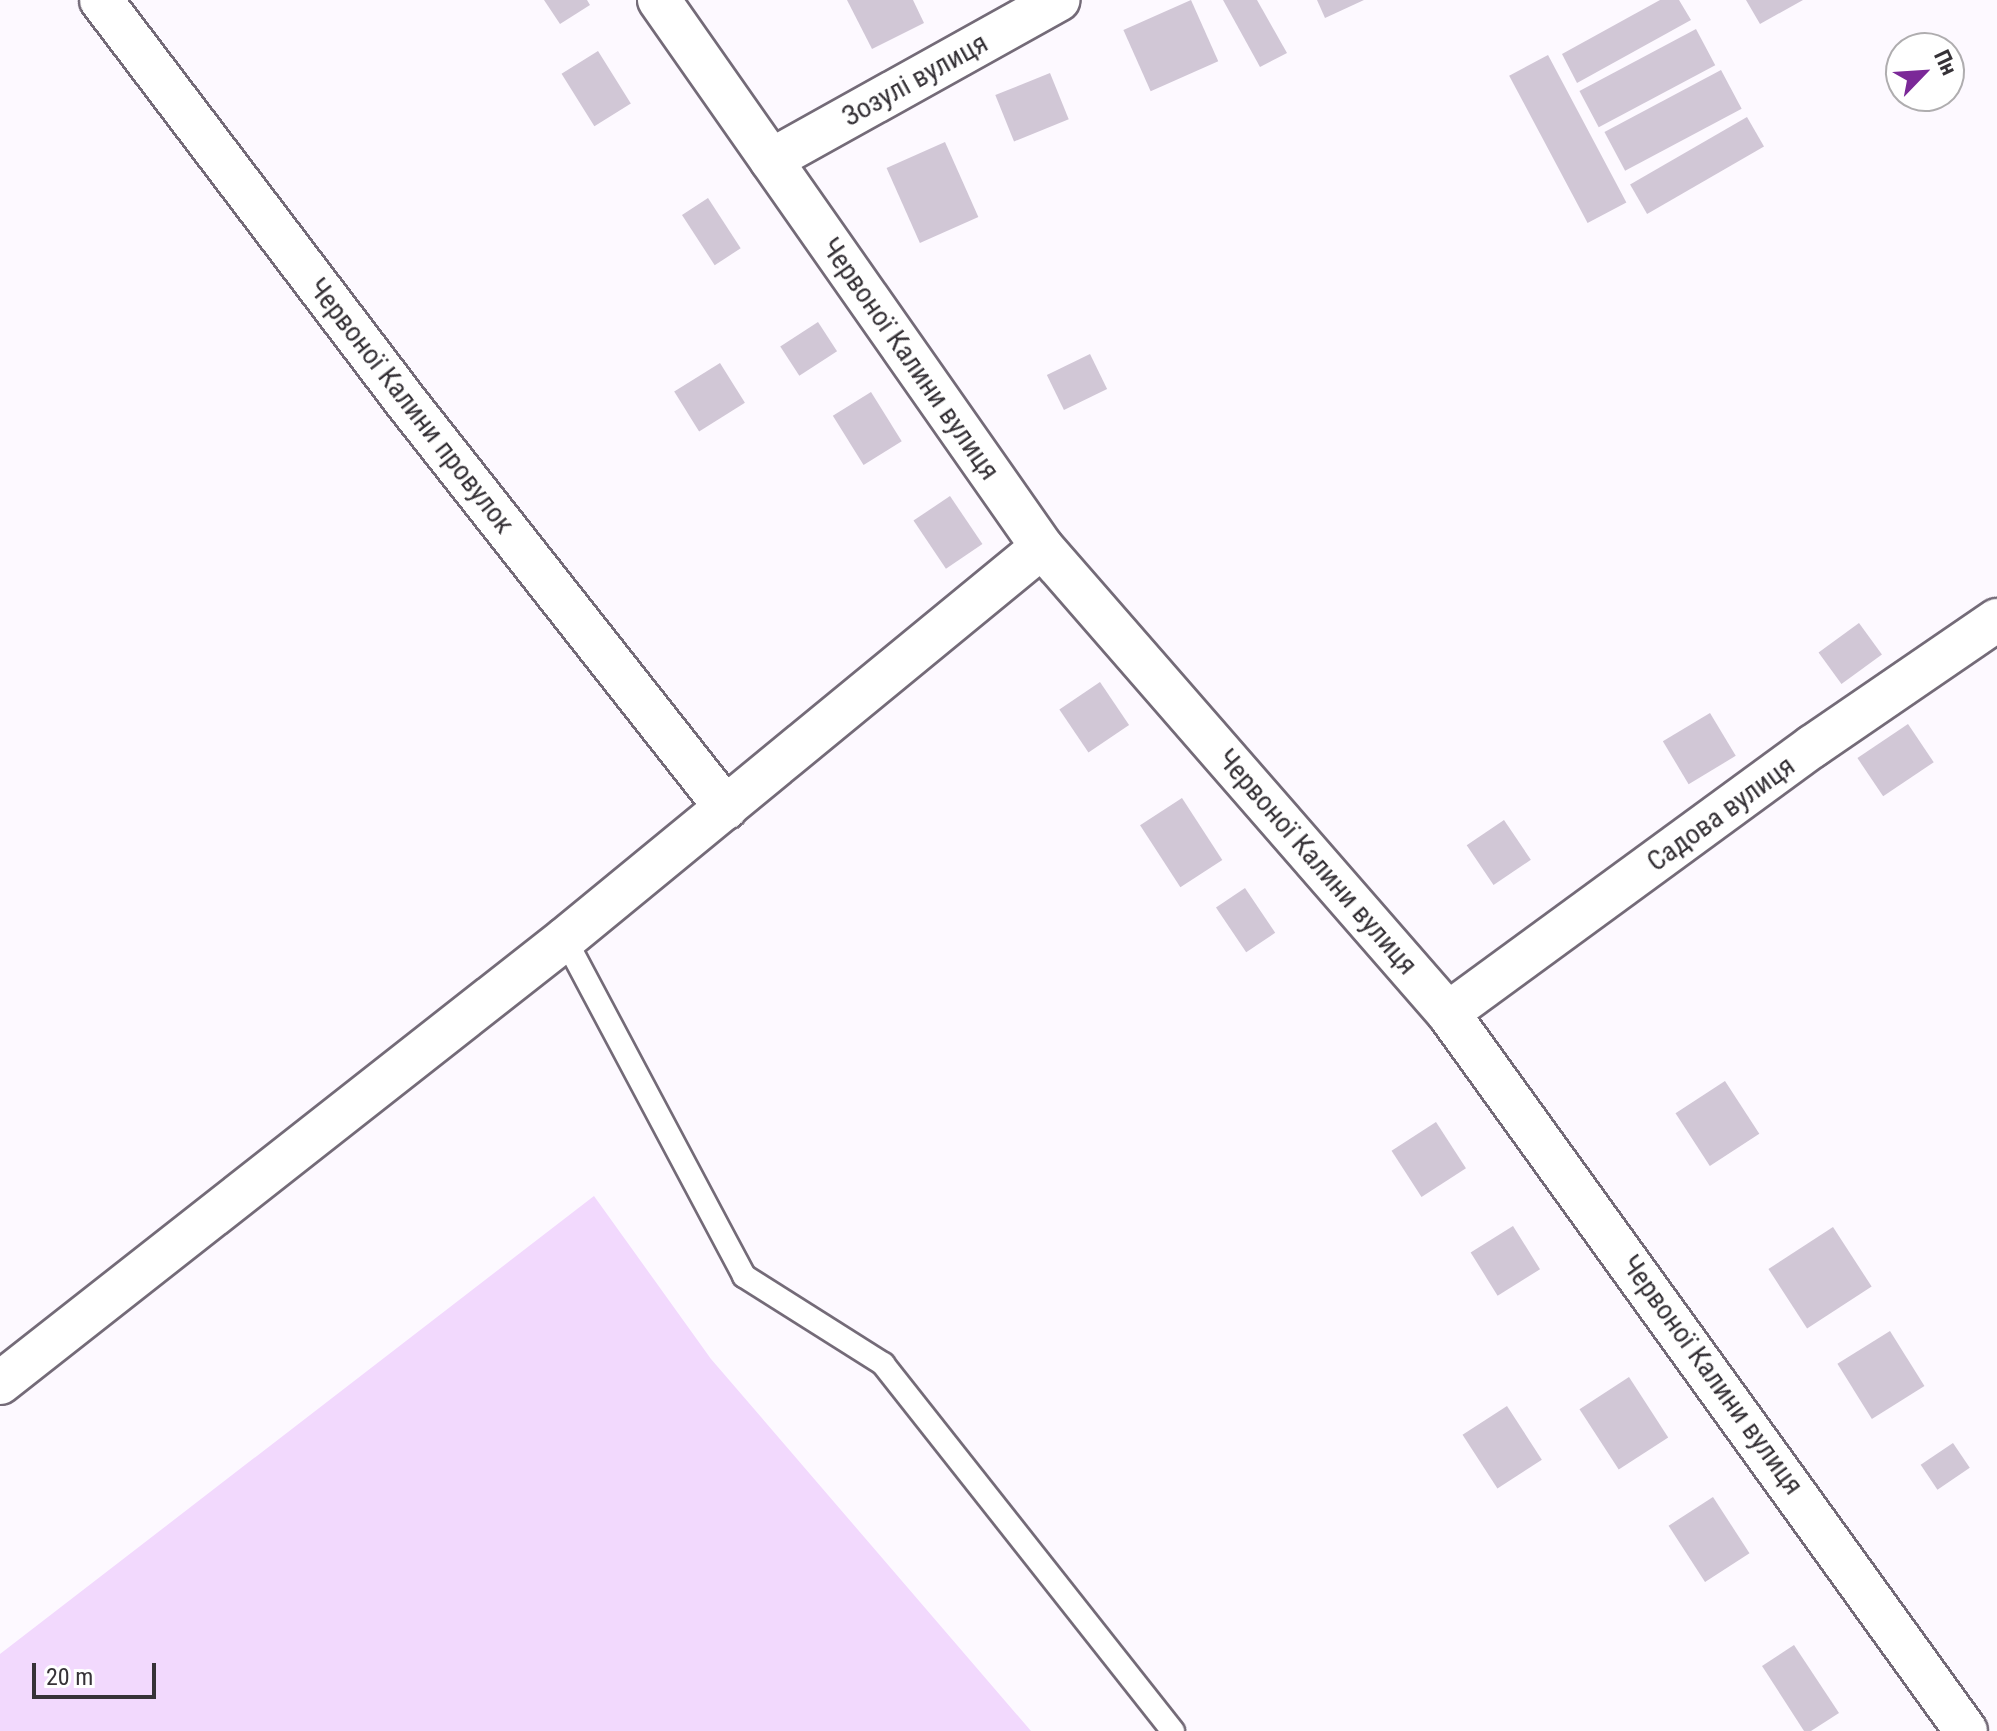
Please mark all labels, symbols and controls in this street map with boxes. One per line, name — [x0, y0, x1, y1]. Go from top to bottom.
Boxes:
street label: Зозулі вулиця — [836, 26, 994, 134]
north arrow — [1885, 32, 1965, 112]
text: Пн — [1929, 46, 1962, 79]
street label: Червоної Калини вулиця — [814, 232, 1006, 486]
street label: Червоної Калини провулок — [301, 272, 521, 540]
street label: Червоної Калини вулиця — [1210, 742, 1424, 982]
street label: Садова вулиця — [1641, 749, 1801, 879]
street label: Червоної Калини вулиця — [1614, 1249, 1810, 1501]
scale bar — [36, 1647, 160, 1697]
text: 20 m — [46, 1663, 93, 1691]

